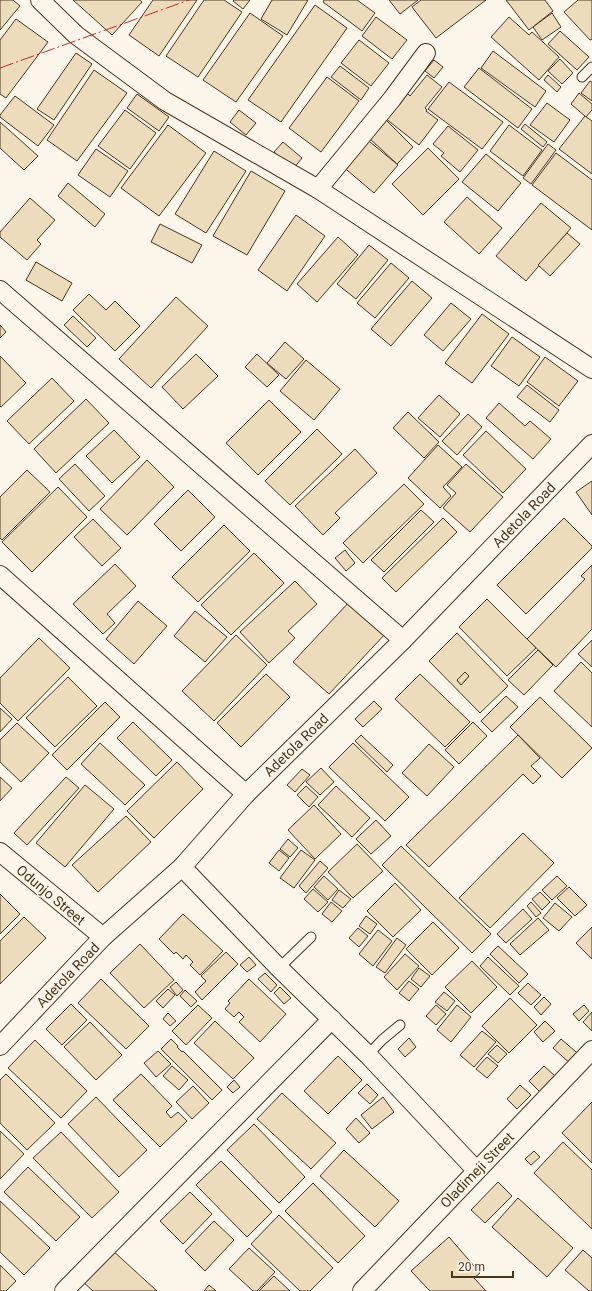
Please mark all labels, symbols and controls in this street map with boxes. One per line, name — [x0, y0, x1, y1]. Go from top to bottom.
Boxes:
street label: Adetola Road — [489, 479, 559, 551]
street label: Adetola Road — [260, 710, 332, 780]
street label: Odunjo Street — [13, 862, 89, 929]
street label: Adetola Road — [33, 939, 103, 1011]
street label: Oladimeji Street — [437, 1129, 517, 1211]
scale bar — [452, 1253, 513, 1279]
text: 20 m — [458, 1260, 485, 1274]

